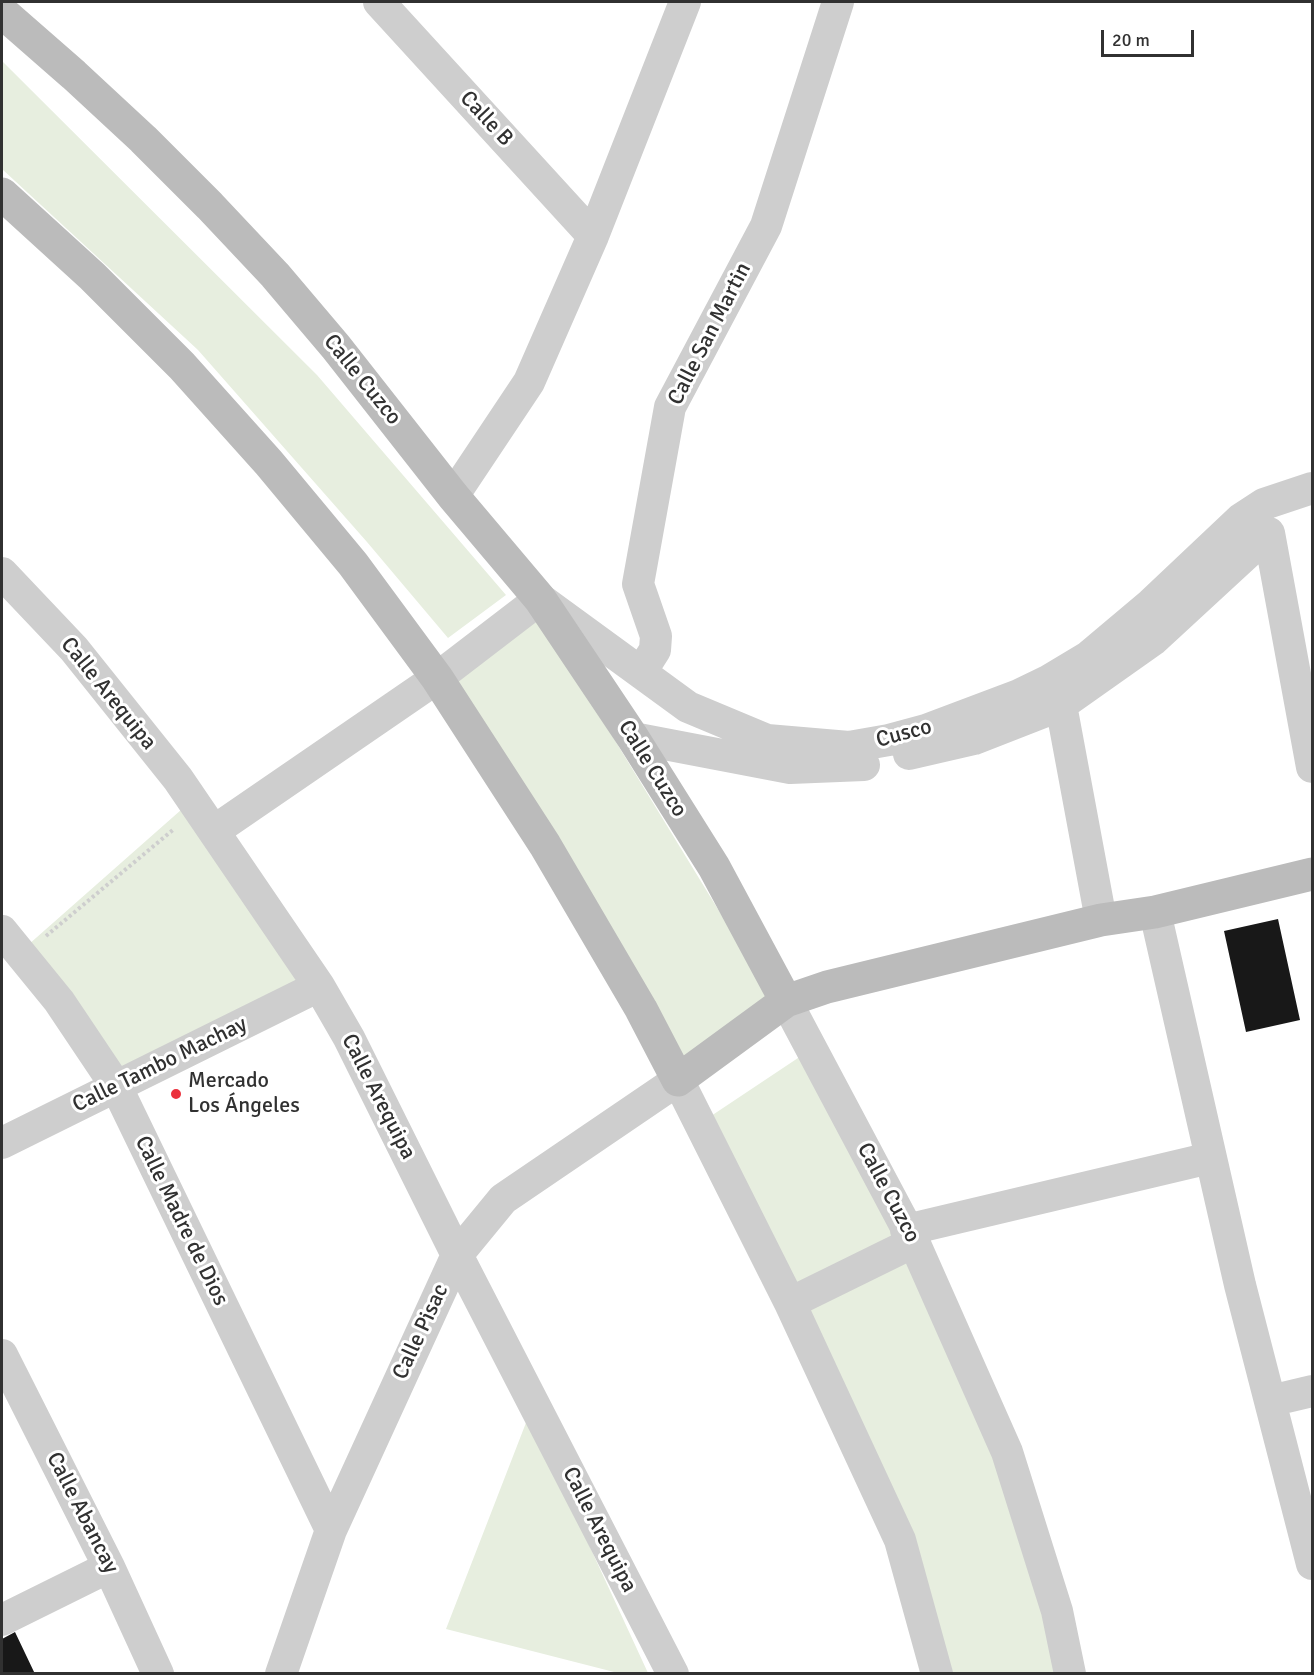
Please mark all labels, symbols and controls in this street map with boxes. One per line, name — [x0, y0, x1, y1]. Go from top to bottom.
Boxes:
scale bar — [1104, 18, 1197, 56]
text: 20 m — [1112, 29, 1150, 51]
street label: Calle B — [454, 86, 518, 152]
street label: Calle San Martin — [663, 258, 757, 410]
street label: Calle Cuzco — [317, 329, 407, 431]
street label: Calle Arequipa — [55, 632, 161, 756]
street label: Cusco — [873, 714, 935, 754]
street label: Calle Cuzco — [612, 716, 692, 822]
street label: Calle Tambo Machay — [69, 1011, 251, 1119]
street label: Calle Arequipa — [335, 1030, 421, 1164]
place label: Mercado Los Ángeles — [188, 1068, 300, 1120]
marker: Mercado Los Ángeles — [169, 1087, 183, 1101]
street label: Calle Madre de Dios — [128, 1132, 234, 1310]
street label: Calle Cuzco — [851, 1139, 925, 1247]
street label: Calle Pisac — [387, 1280, 455, 1384]
street label: Calle Abancay — [40, 1448, 124, 1578]
street label: Calle Arequipa — [556, 1463, 642, 1597]

